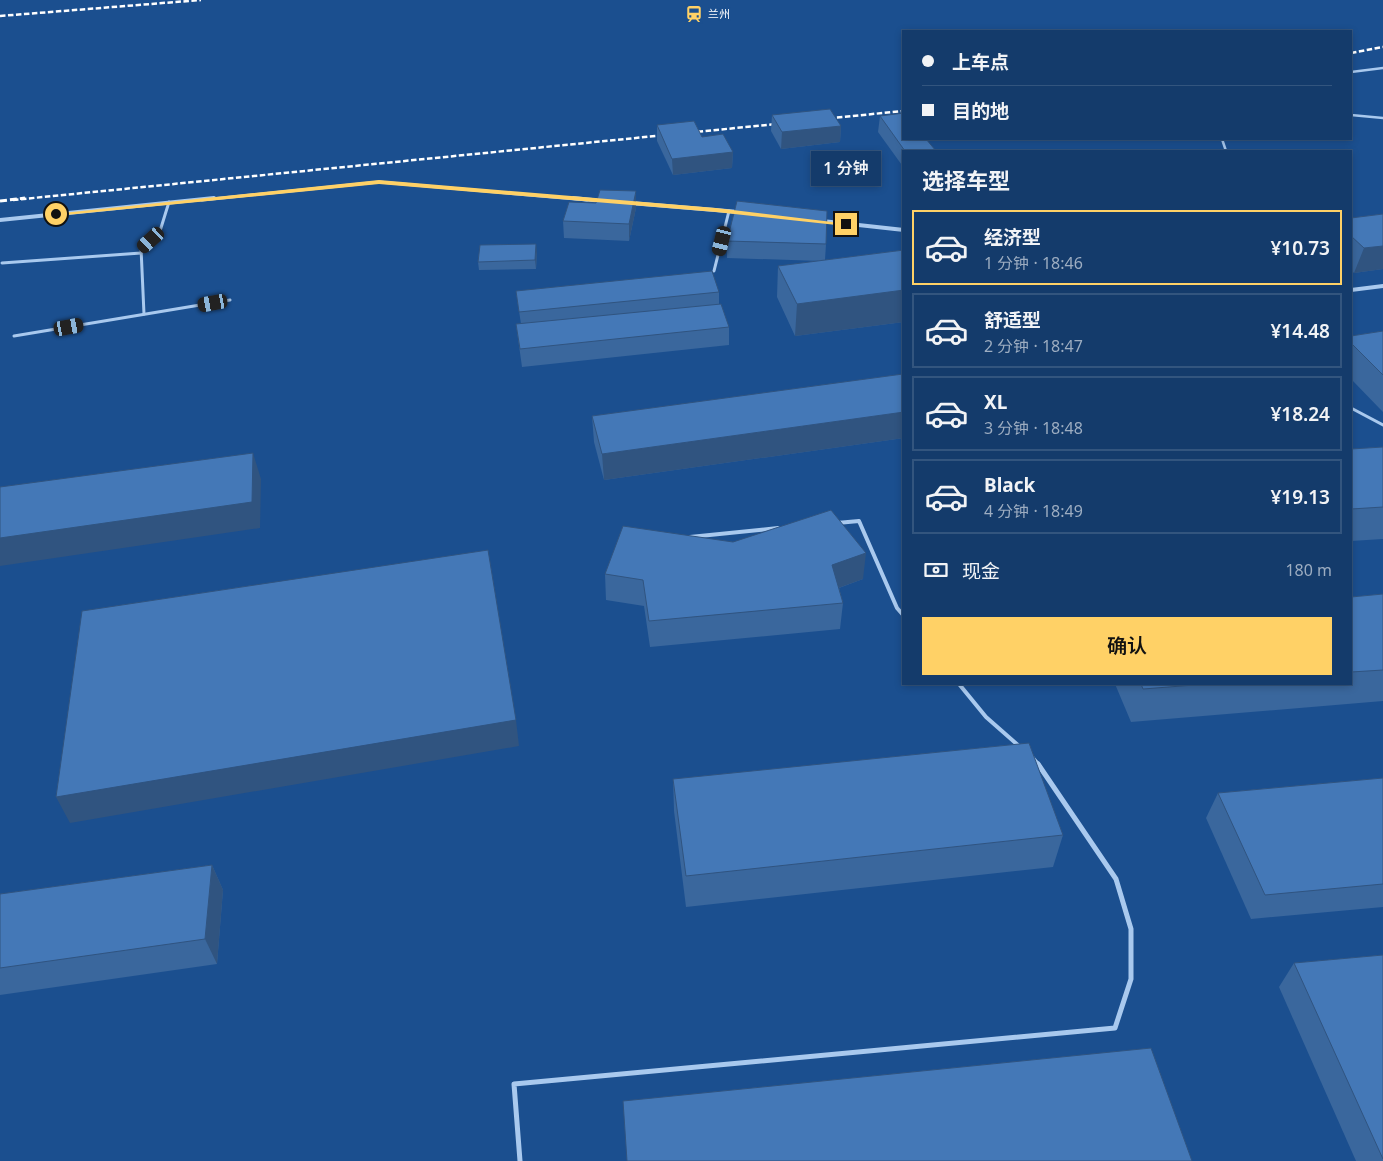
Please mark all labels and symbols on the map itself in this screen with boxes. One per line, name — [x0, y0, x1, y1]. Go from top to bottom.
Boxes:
station icon: 兰州 — [684, 4, 704, 24]
place label: 兰州 — [708, 6, 730, 21]
callout: 1 分钟 — [811, 152, 881, 186]
route start — [45, 203, 67, 225]
route end — [835, 213, 857, 235]
car — [134, 224, 167, 256]
car — [711, 225, 732, 257]
car — [196, 293, 229, 313]
car — [52, 317, 85, 337]

